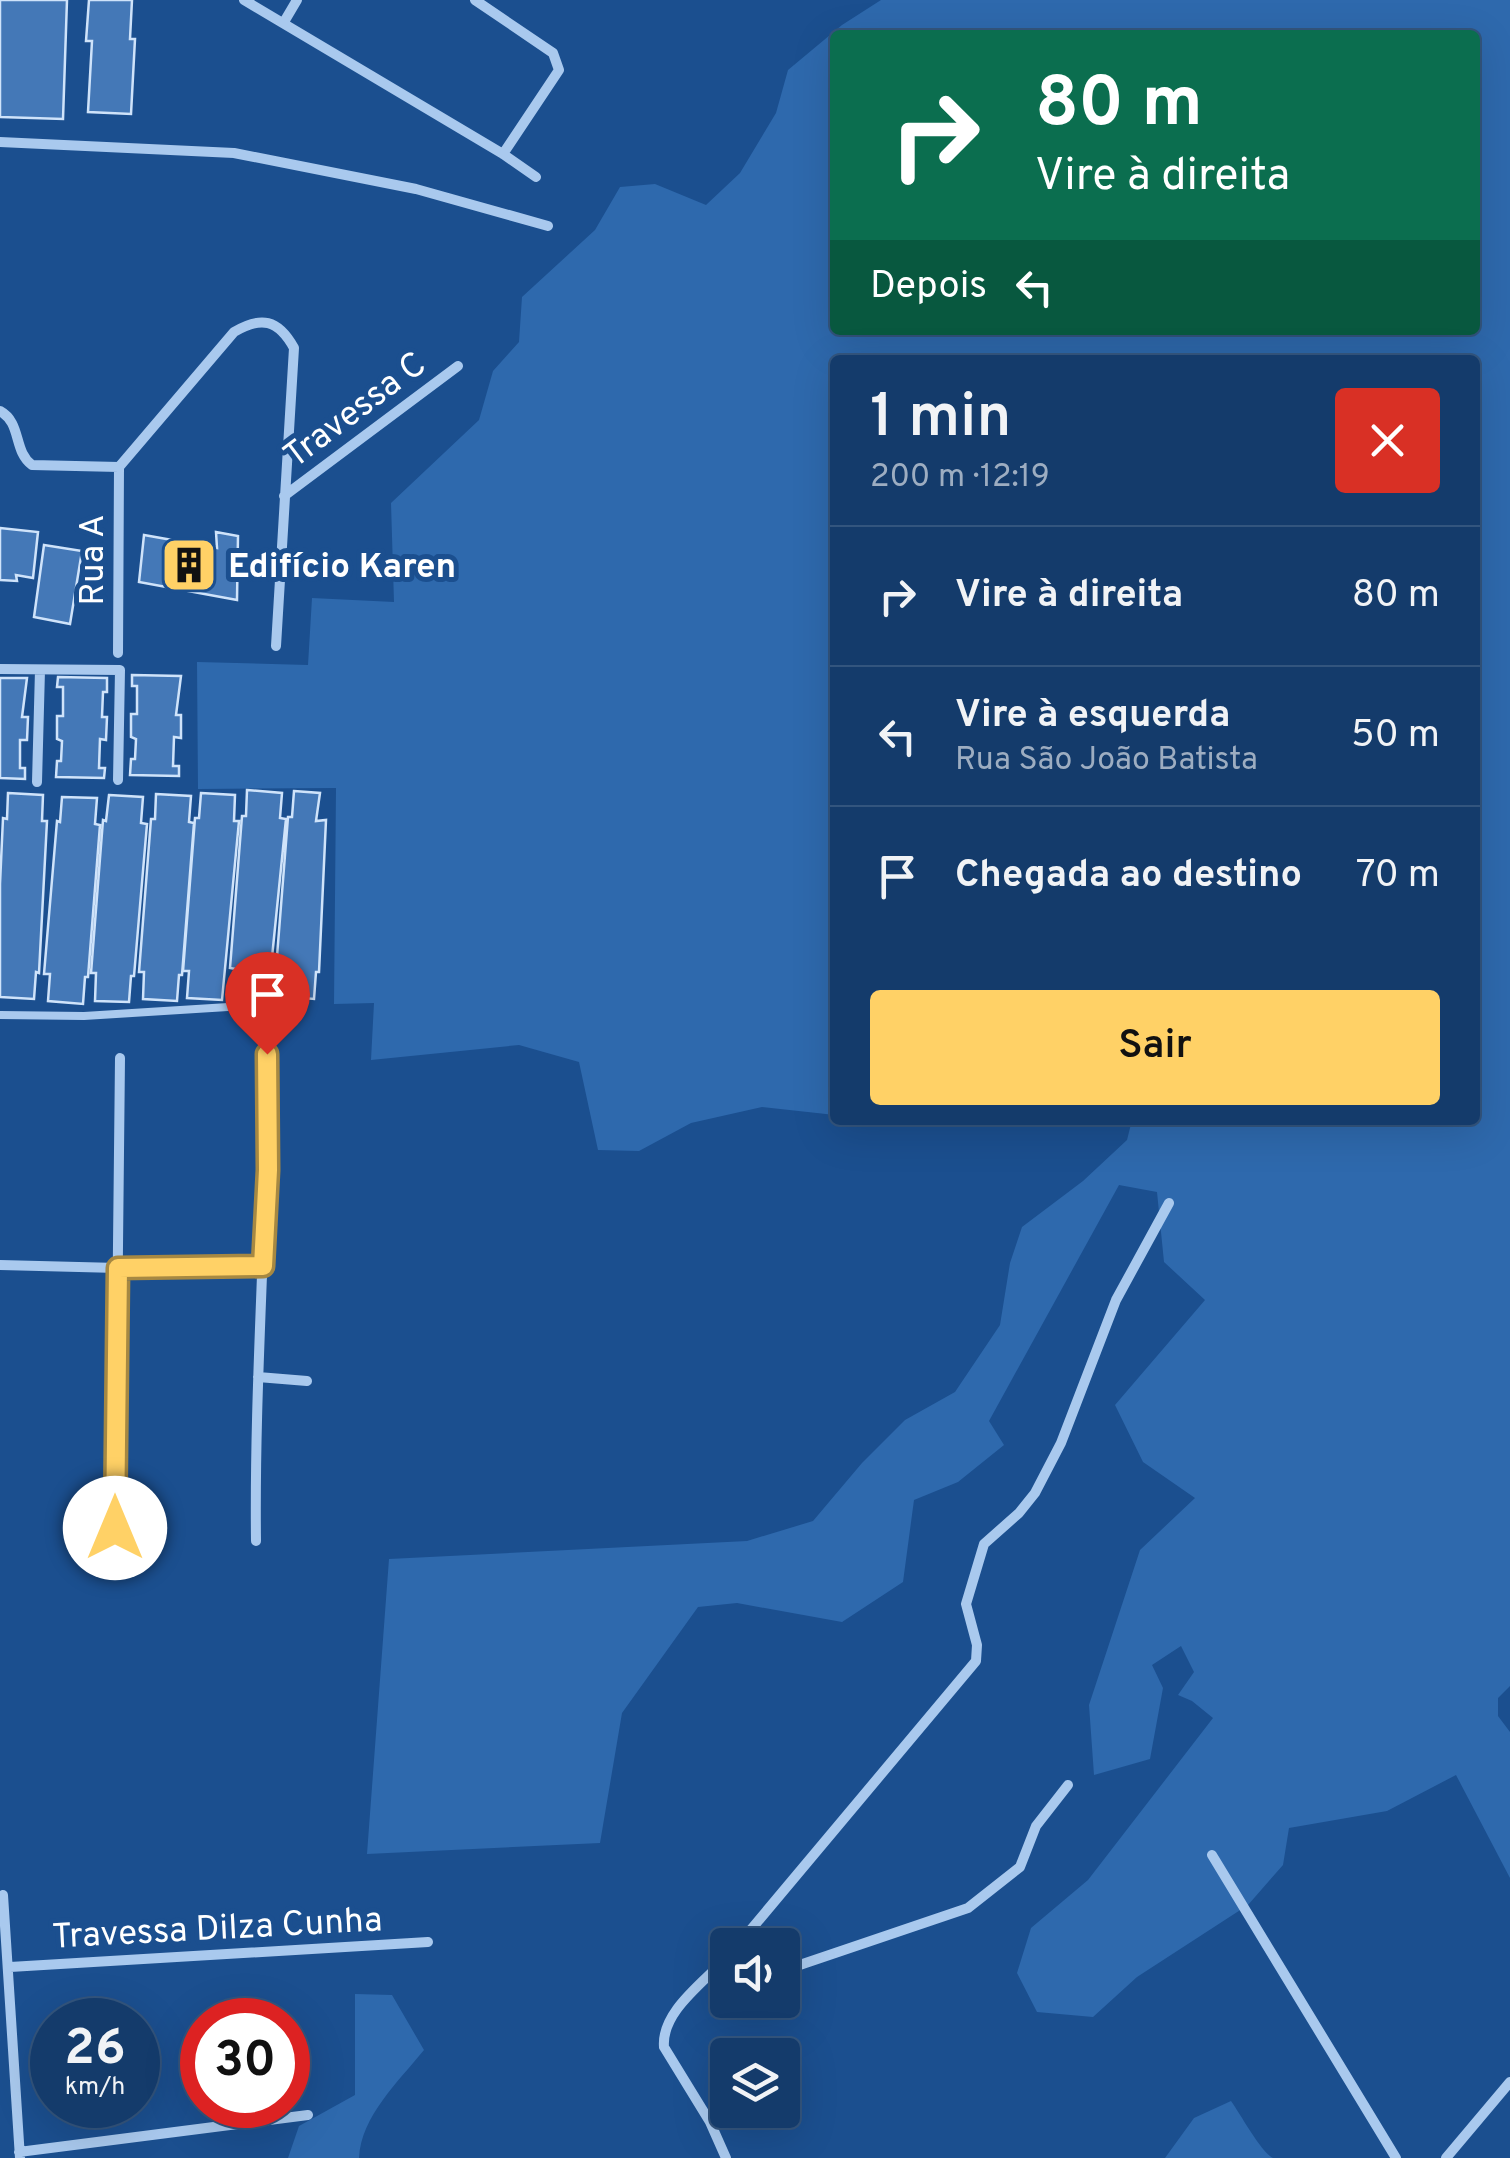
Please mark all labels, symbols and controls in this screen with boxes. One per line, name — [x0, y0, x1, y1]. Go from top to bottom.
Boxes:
text: 80 m — [1035, 62, 1203, 151]
icon: right — [870, 70, 1000, 200]
text: Vire à direita — [1035, 149, 1290, 206]
icon: left — [1007, 260, 1062, 315]
text: Depois — [870, 263, 987, 312]
street label: Travessa C — [276, 344, 436, 479]
text: 1 min — [870, 382, 1011, 458]
button: close — [1335, 388, 1440, 493]
text: 200 m · 12:19 — [870, 458, 1050, 498]
street label: Rua A — [72, 514, 116, 606]
building icon: Edifício Karen — [159, 535, 219, 595]
place label: Edifício Karen — [228, 546, 456, 590]
icon: right — [870, 569, 925, 624]
text: Vire à direita — [955, 572, 1183, 621]
text: 80 m — [1352, 572, 1440, 621]
text: Vire à esquerda — [955, 692, 1230, 741]
icon: left — [870, 709, 925, 764]
text: 50 m — [1351, 712, 1440, 761]
text: Rua São João Batista — [955, 741, 1258, 781]
icon: arrive — [870, 849, 925, 904]
text: Chegada ao destino — [955, 852, 1302, 901]
text: 70 m — [1356, 852, 1440, 901]
pin — [225, 952, 310, 1055]
icon: arrive — [240, 967, 295, 1022]
button: Sair — [870, 990, 1440, 1105]
position arrow — [63, 1476, 167, 1580]
street label: Travessa Dilza Cunha — [51, 1899, 383, 1961]
map controls — [710, 1928, 800, 2128]
button: sound — [710, 1928, 800, 2018]
speed limit sign: 30 — [180, 1998, 310, 2128]
text: 26 — [64, 2019, 126, 2082]
button: layers — [710, 2038, 800, 2128]
text: km/h — [65, 2072, 125, 2104]

